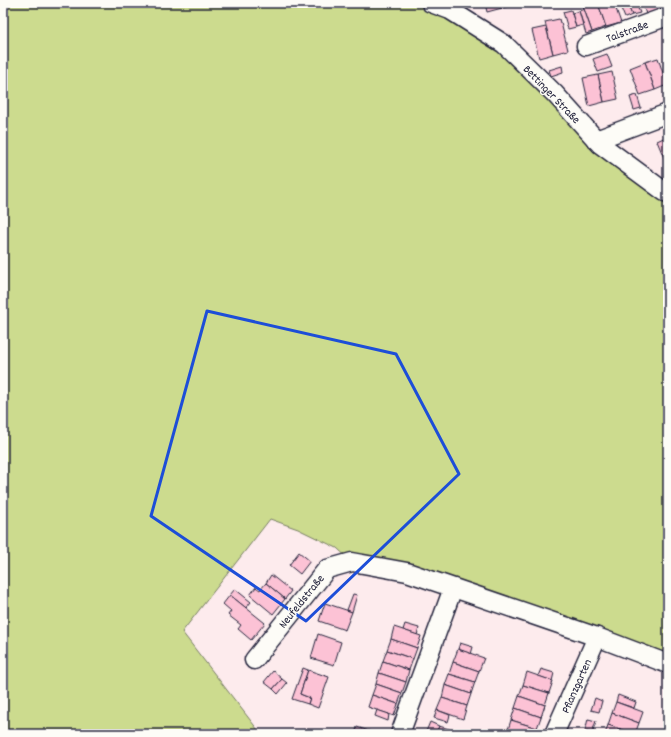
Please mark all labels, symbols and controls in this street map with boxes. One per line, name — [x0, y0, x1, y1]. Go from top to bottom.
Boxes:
street label: Talstraße — [604, 17, 651, 48]
street label: Bettinger Straße — [518, 62, 583, 128]
street label: Neufeldstraße — [275, 571, 329, 633]
street label: Pflanzgarten — [558, 656, 597, 716]

